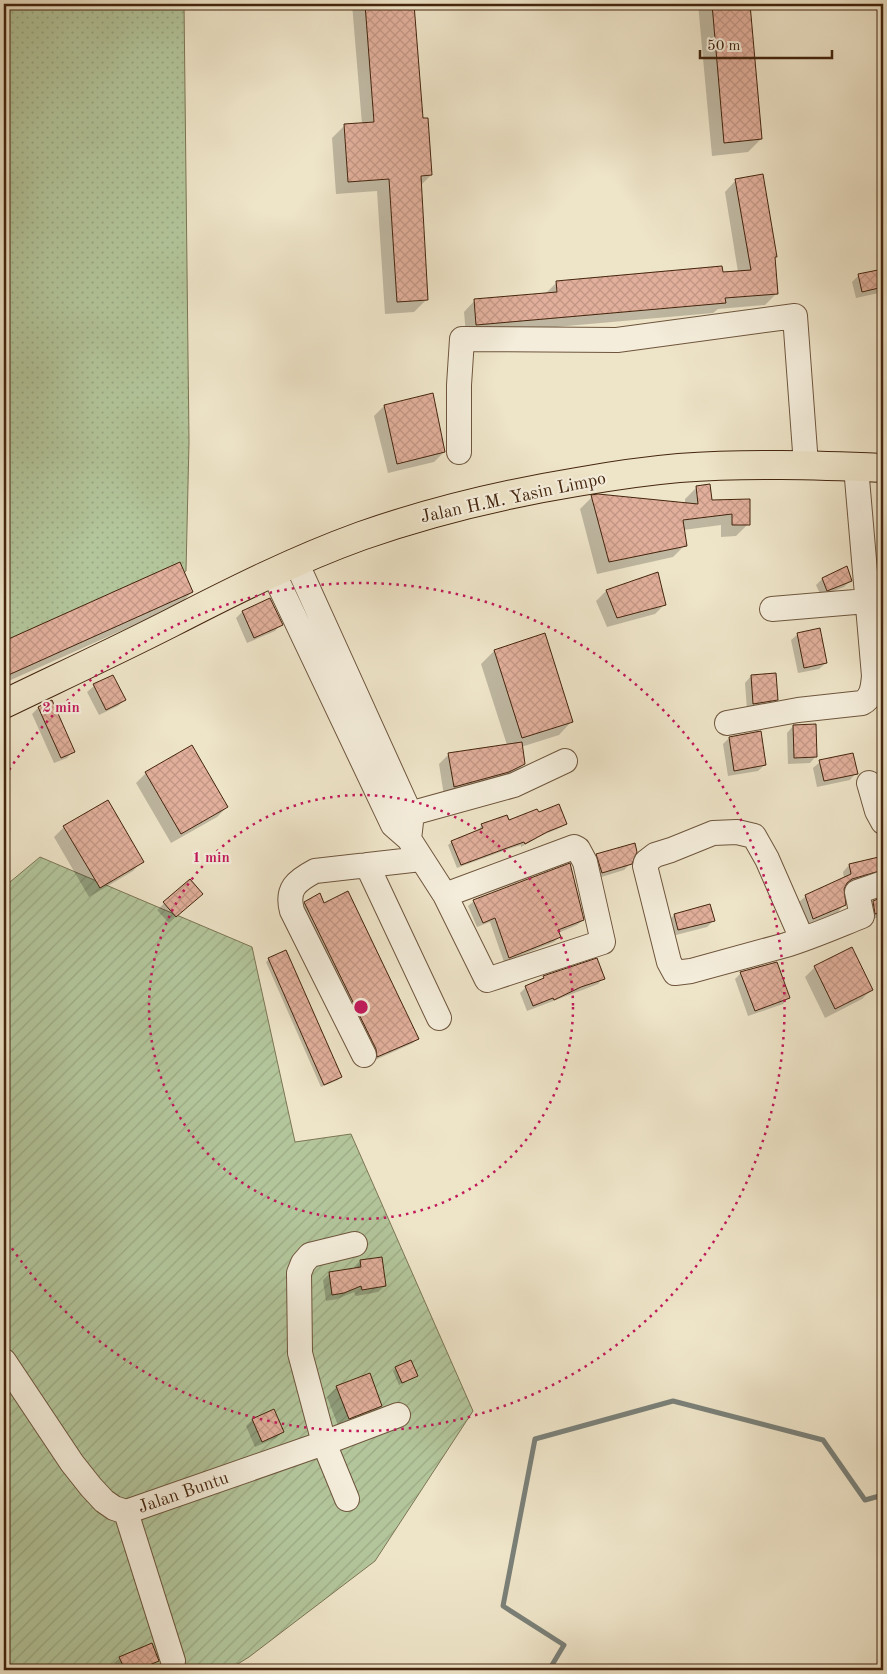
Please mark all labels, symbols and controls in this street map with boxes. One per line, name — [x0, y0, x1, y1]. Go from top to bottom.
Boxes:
scale bar — [700, 28, 832, 60]
text: 50 m — [707, 39, 741, 54]
street label: Jalan H.M. Yasin Limpo — [419, 469, 608, 526]
text: 2 min — [42, 701, 80, 716]
text: 1 min — [192, 851, 230, 866]
centre of rings — [352, 998, 370, 1016]
street label: Jalan Buntu — [136, 1469, 231, 1517]

